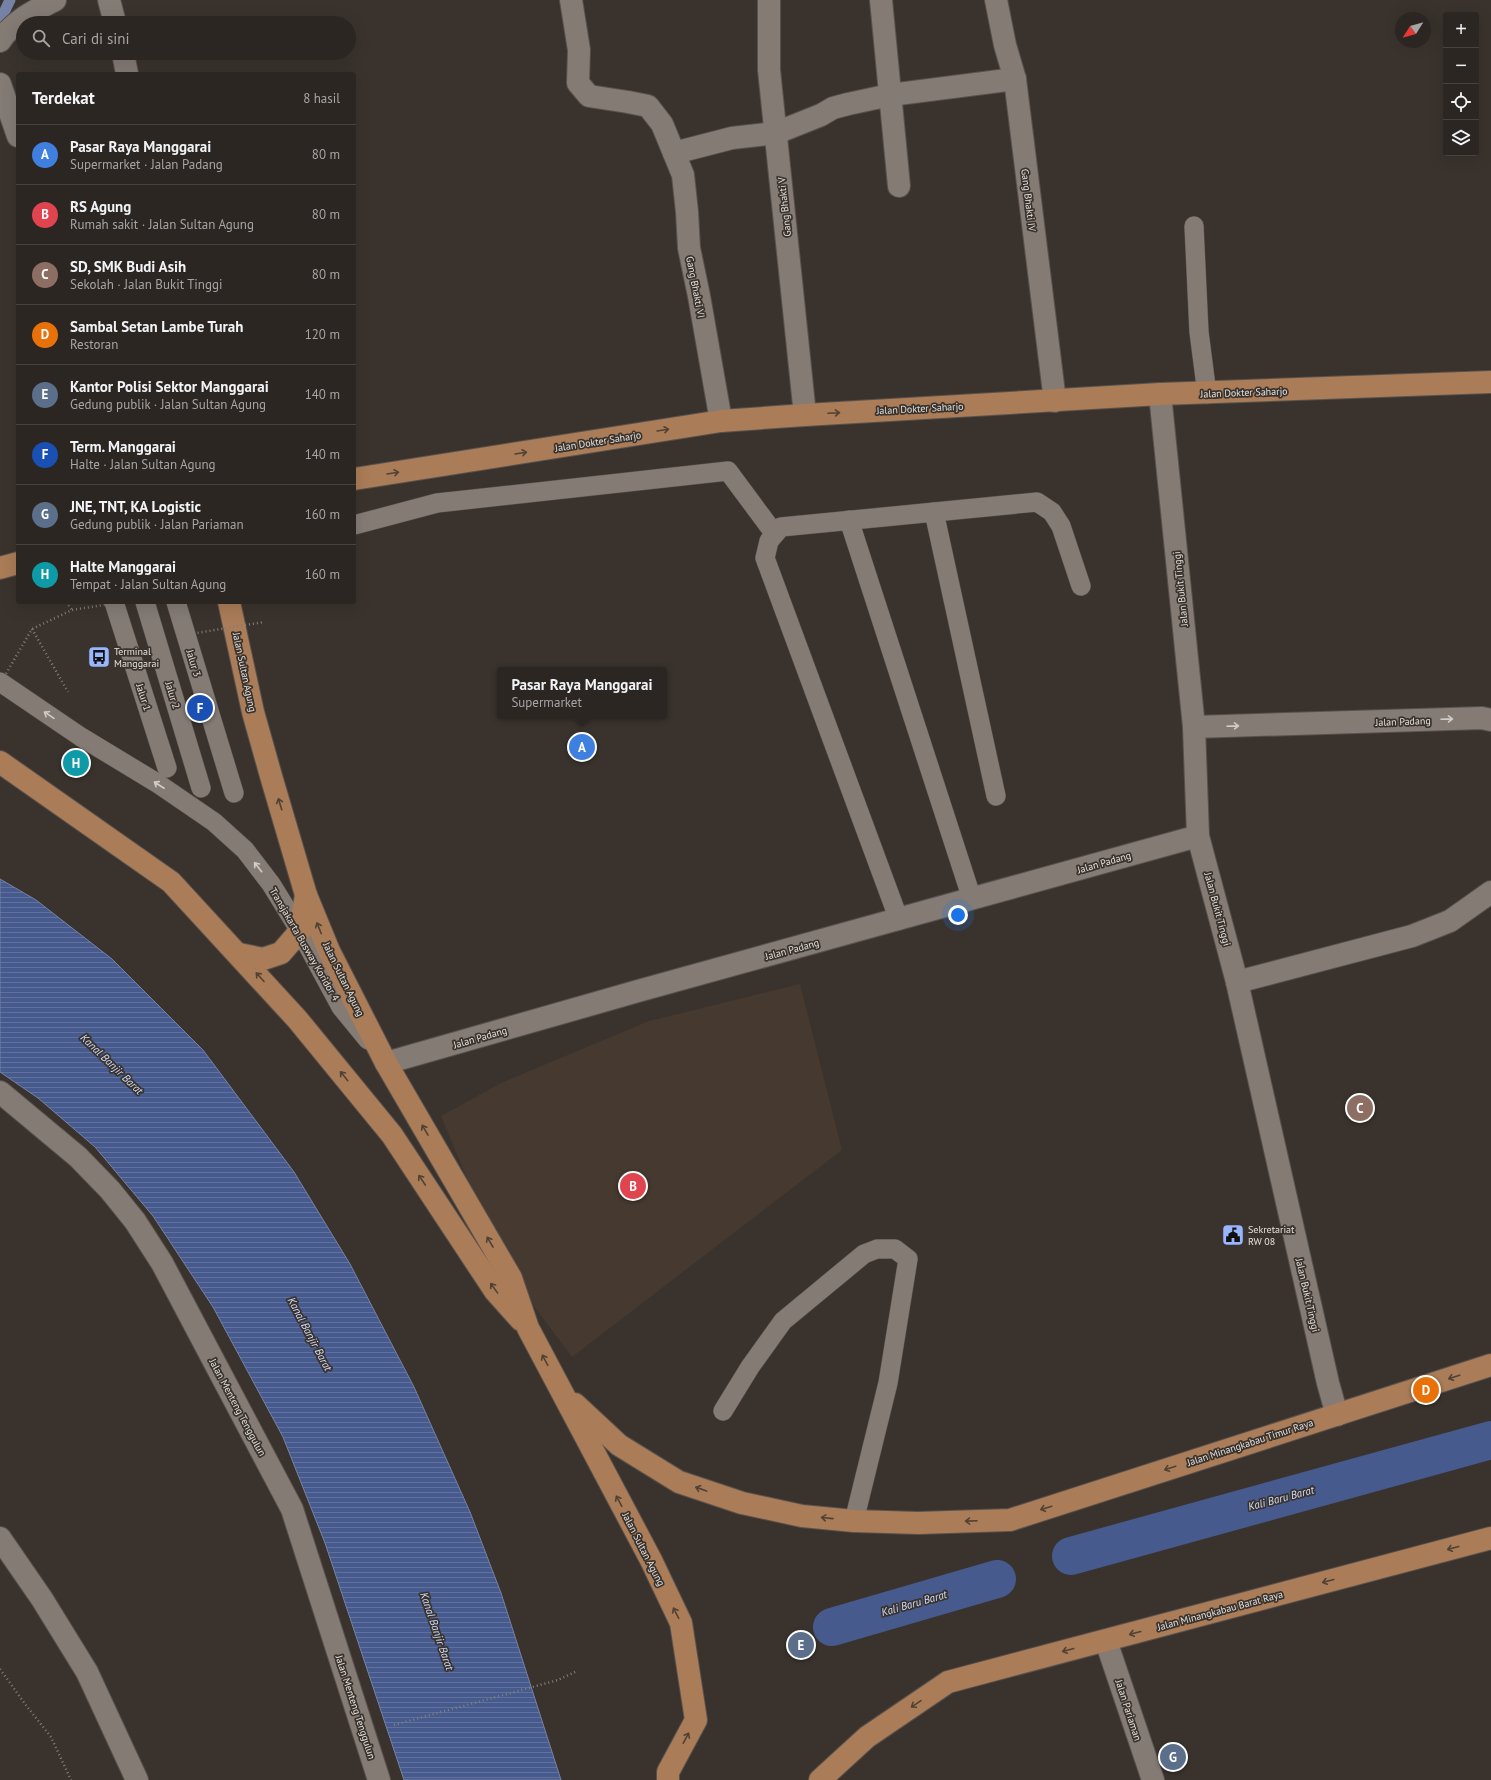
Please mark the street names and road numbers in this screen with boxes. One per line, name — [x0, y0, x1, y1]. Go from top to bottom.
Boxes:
street label: Gang Bhakti IV — [1018, 168, 1039, 232]
street label: Gang Bhakti V — [775, 176, 794, 237]
street label: Gang Bhakti VI — [683, 255, 708, 319]
street label: Jalan Dokter Saharjo — [1199, 384, 1288, 401]
street label: Jalan Dokter Saharjo — [875, 400, 964, 417]
street label: Jalan Dokter Saharjo — [553, 428, 642, 455]
street label: Jalan Bukit Tinggi — [1170, 551, 1191, 628]
street label: Jalan Sultan Agung — [230, 630, 259, 713]
street label: Jalur 3 — [183, 647, 204, 678]
street label: Jalur 2 — [162, 679, 183, 710]
street label: Jalur 1 — [133, 681, 154, 712]
street label: Jalan Padang — [1374, 714, 1431, 729]
street label: Jalan Padang — [1075, 849, 1132, 877]
street label: Jalan Bukit Tinggi — [1201, 870, 1234, 947]
street label: Transjakarta Busway Koridor 4 — [267, 885, 343, 1004]
street label: Jalan Padang — [763, 936, 821, 963]
street label: Jalan Sultan Agung — [320, 939, 367, 1018]
street label: Jalan Padang — [451, 1024, 508, 1052]
street label: Jalan Bukit Tinggi — [1292, 1256, 1322, 1333]
street label: Jalan Menteng Tenggulun — [206, 1355, 269, 1458]
street label: Jalan Minangkabau Timur Raya — [1184, 1416, 1315, 1469]
street label: Jalan Sultan Agung — [619, 1509, 668, 1588]
street label: Jalan Minangkabau Barat Raya — [1155, 1587, 1284, 1634]
street label: Jalan Menteng Tenggulun — [332, 1653, 378, 1761]
street label: Jalan Pariaman — [1112, 1677, 1145, 1742]

